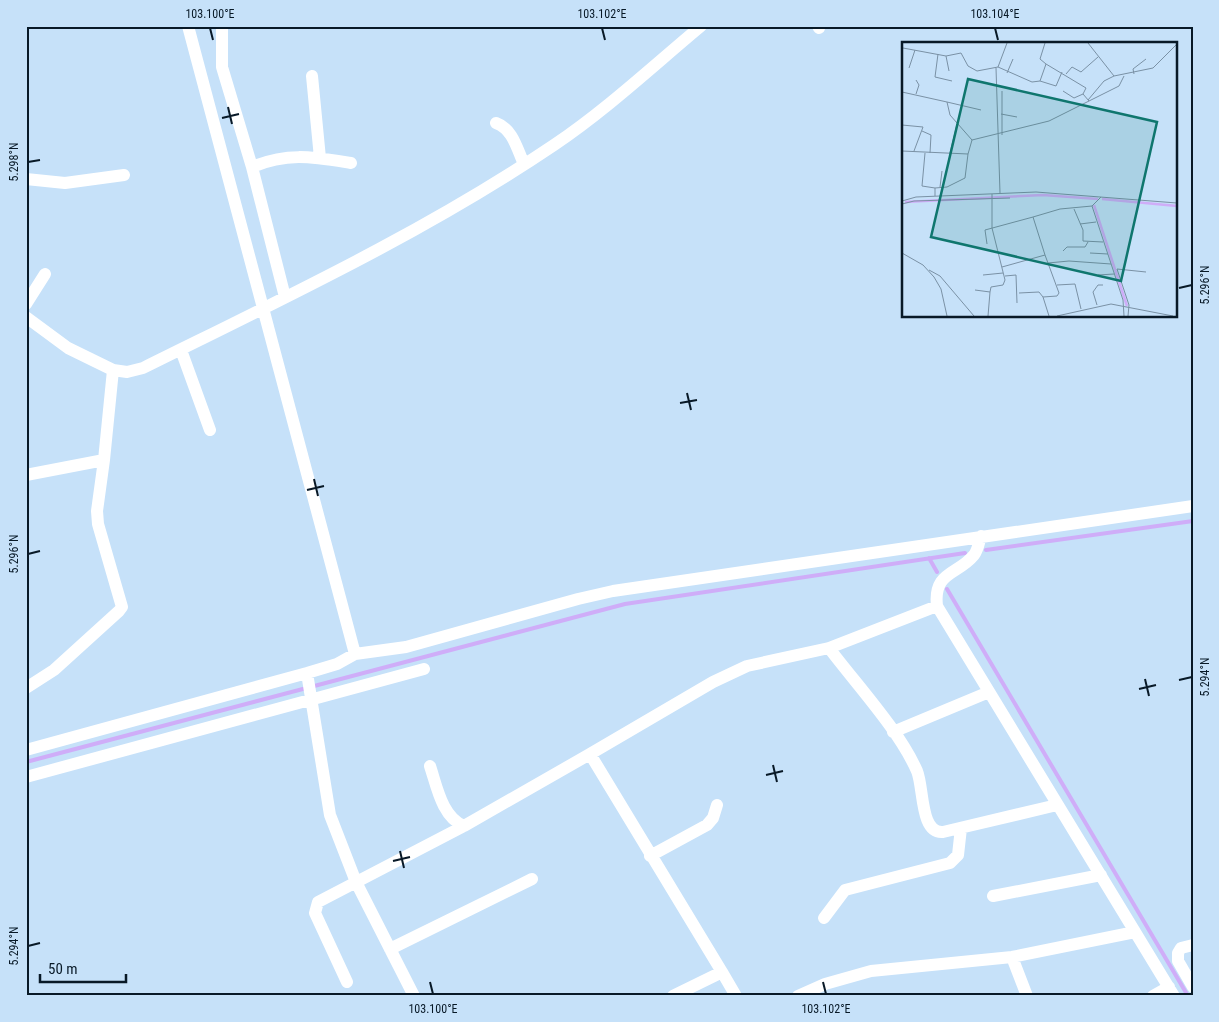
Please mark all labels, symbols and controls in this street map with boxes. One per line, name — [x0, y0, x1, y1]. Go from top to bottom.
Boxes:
text: 103.100°E — [185, 7, 235, 21]
text: 103.102°E — [577, 7, 627, 21]
text: 103.104°E — [970, 7, 1020, 21]
inset map — [902, 42, 1176, 318]
text: 5.298°N — [7, 143, 21, 181]
text: 5.296°N — [1198, 266, 1212, 304]
text: 5.296°N — [7, 535, 21, 573]
text: 5.294°N — [1198, 658, 1212, 696]
text: 5.294°N — [7, 927, 21, 965]
scale bar — [40, 952, 126, 984]
text: 50 m — [48, 960, 78, 978]
text: 103.100°E — [408, 1002, 458, 1016]
text: 103.102°E — [801, 1002, 851, 1016]

